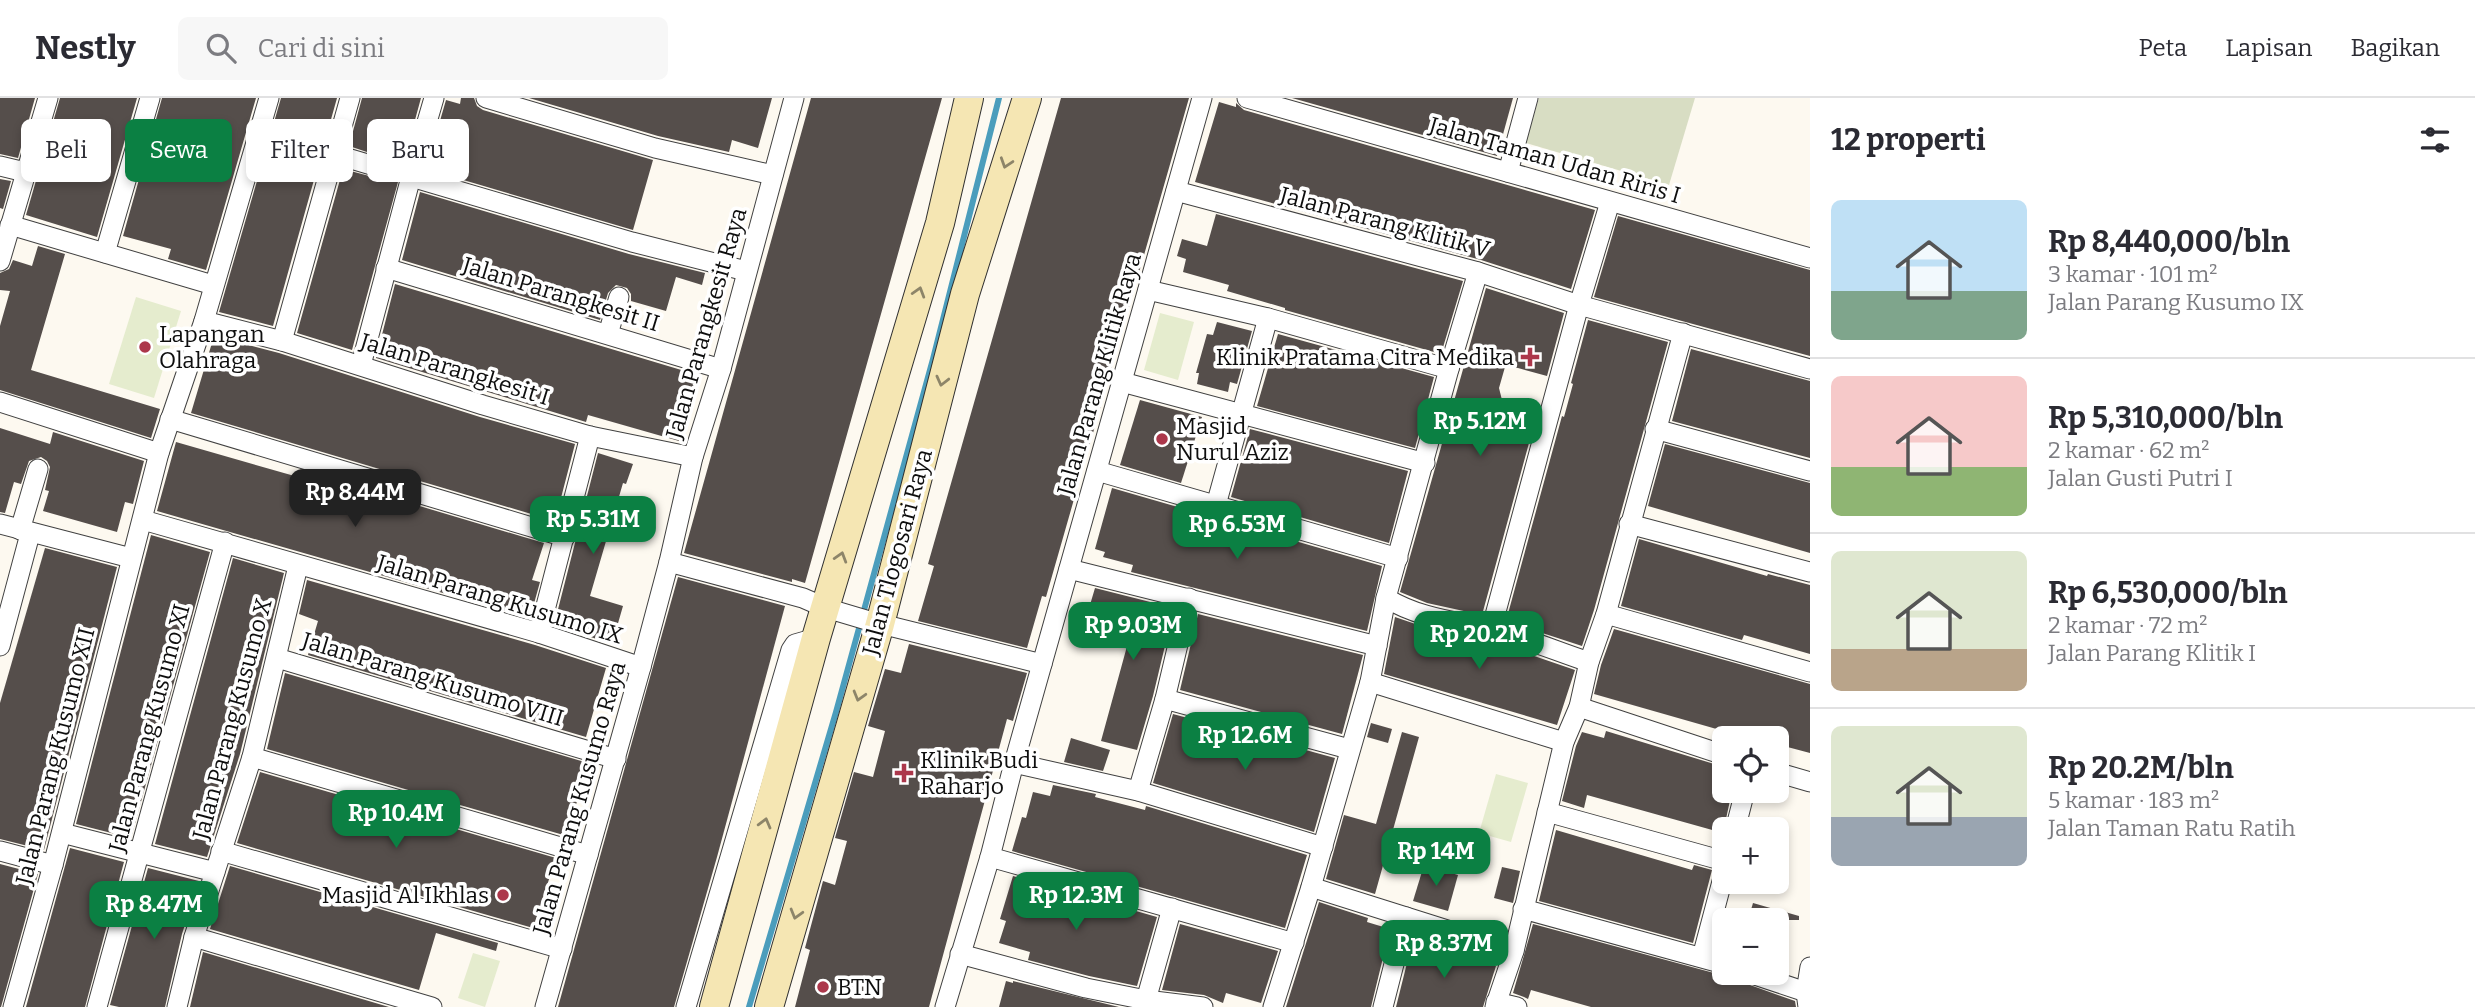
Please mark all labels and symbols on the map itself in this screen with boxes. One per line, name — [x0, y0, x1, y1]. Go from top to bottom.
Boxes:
street label: Jalan Taman Udan Riris I — [1425, 110, 1684, 209]
one-way arrow — [1000, 157, 1015, 169]
street label: Jalan Parang Klitik V — [1276, 180, 1493, 263]
street label: Jalan Parangkesit Raya — [659, 204, 753, 443]
street label: Jalan Parang Klitik Raya — [1051, 249, 1147, 499]
street label: Jalan Parangkesit II — [458, 250, 663, 337]
one-way arrow — [911, 286, 926, 298]
place label: Lapangan Olahraga — [159, 320, 265, 374]
street label: Jalan Parangkesit I — [356, 327, 553, 411]
marker: Lapangan Olahraga — [137, 339, 153, 355]
place label: Klinik Pratama Citra Medika — [1216, 343, 1514, 371]
marker: Klinik Pratama Citra Medika — [1520, 347, 1540, 367]
one-way arrow — [936, 375, 950, 387]
pin: Rp 5.12M — [1408, 398, 1552, 458]
place label: Masjid Nurul Aziz — [1176, 412, 1289, 466]
marker: Masjid Nurul Aziz — [1154, 431, 1170, 447]
street label: Jalan Tlogosari Raya — [856, 445, 938, 659]
pin: Rp 8.44M — [283, 470, 427, 529]
pin: Rp 5.31M — [521, 496, 665, 556]
pin: Rp 6.53M — [1165, 502, 1309, 561]
street label: Jalan Parang Kusumo IX — [373, 548, 626, 650]
one-way arrow — [832, 551, 847, 563]
street label: Jalan Parang Kusumo X — [186, 595, 278, 844]
street label: Jalan Parang Kusumo XI — [102, 601, 196, 856]
pin: Rp 9.03M — [1061, 602, 1205, 662]
pin: Rp 20.2M — [1407, 612, 1551, 671]
street label: Jalan Parang Kusumo XII — [9, 625, 100, 888]
street label: Jalan Parang Kusumo VIII — [298, 626, 567, 732]
street label: Jalan Parang Kusumo Raya — [526, 658, 632, 939]
one-way arrow — [852, 690, 867, 702]
pin: Rp 12.6M — [1173, 712, 1317, 772]
place label: Klinik Budi Raharjo — [920, 746, 1038, 800]
marker: Klinik Budi Raharjo — [894, 763, 914, 783]
pin: Rp 10.4M — [324, 790, 468, 850]
one-way arrow — [757, 817, 771, 829]
pin: Rp 14M — [1379, 828, 1493, 888]
pin: Rp 12.3M — [1004, 872, 1148, 932]
place label: Masjid Al Ikhlas — [322, 881, 489, 909]
pin: Rp 8.47M — [82, 882, 226, 941]
marker: Masjid Al Ikhlas — [495, 887, 511, 903]
one-way arrow — [789, 908, 804, 920]
pin: Rp 8.37M — [1372, 920, 1516, 980]
place label: BTN — [837, 973, 882, 1001]
marker: BTN — [815, 979, 831, 995]

